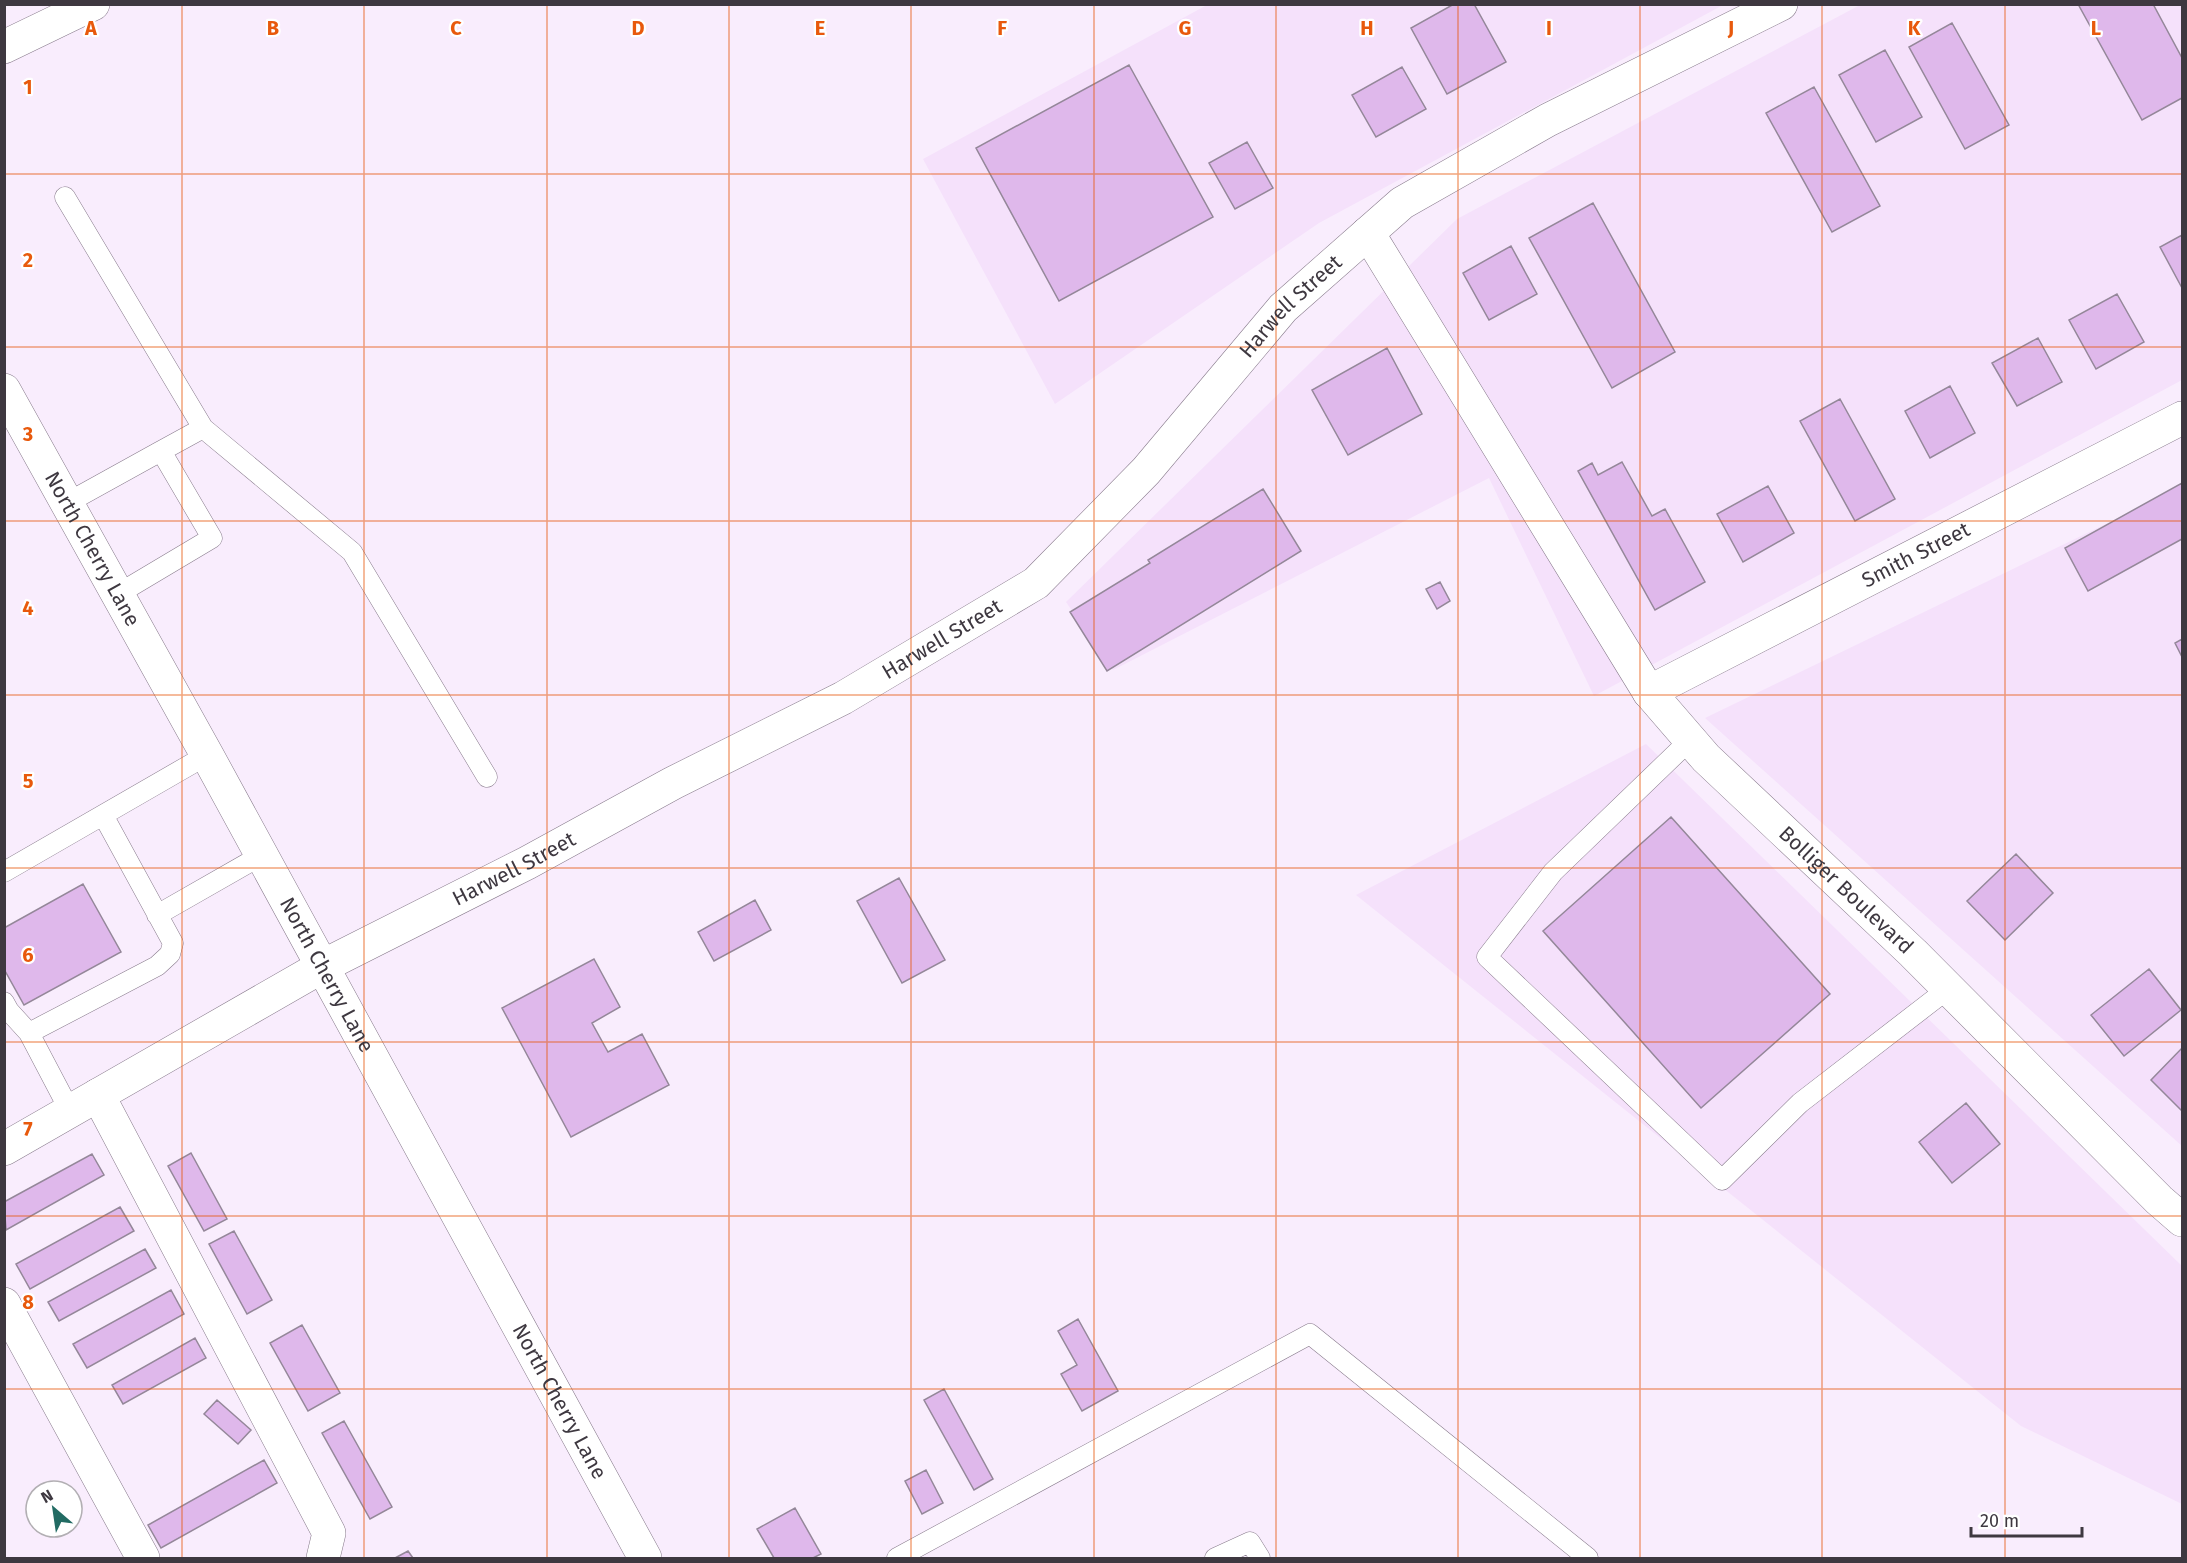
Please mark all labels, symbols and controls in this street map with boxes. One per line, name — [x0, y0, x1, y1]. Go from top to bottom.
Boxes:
text: A — [84, 16, 98, 40]
text: B — [267, 16, 279, 40]
text: C — [450, 16, 462, 40]
text: D — [631, 16, 645, 40]
text: E — [815, 16, 825, 40]
text: F — [997, 16, 1007, 40]
text: G — [1179, 16, 1191, 40]
text: H — [1360, 16, 1374, 40]
text: I — [1546, 16, 1552, 40]
text: J — [1727, 16, 1734, 40]
text: K — [1908, 16, 1921, 40]
text: L — [2091, 16, 2101, 40]
text: 1 — [23, 75, 33, 99]
text: 2 — [23, 248, 33, 272]
street label: Harwell Street — [1234, 249, 1348, 363]
text: 3 — [22, 422, 33, 446]
street label: North Cherry Lane — [39, 467, 146, 631]
street label: Smith Street — [1857, 516, 1975, 593]
street label: Harwell Street — [877, 593, 1007, 685]
text: 4 — [22, 596, 34, 620]
text: 5 — [23, 769, 34, 793]
street label: Bolliger Boulevard — [1774, 821, 1919, 960]
street label: Harwell Street — [448, 826, 580, 912]
street label: North Cherry Lane — [274, 893, 380, 1057]
text: 6 — [22, 943, 34, 967]
text: 7 — [23, 1117, 33, 1141]
text: 8 — [22, 1290, 34, 1314]
street label: North Cherry Lane — [507, 1319, 612, 1484]
north arrow — [24, 1479, 84, 1539]
text: N — [38, 1485, 56, 1507]
scale bar — [1971, 1500, 2082, 1538]
text: 20 m — [1980, 1510, 2019, 1532]

